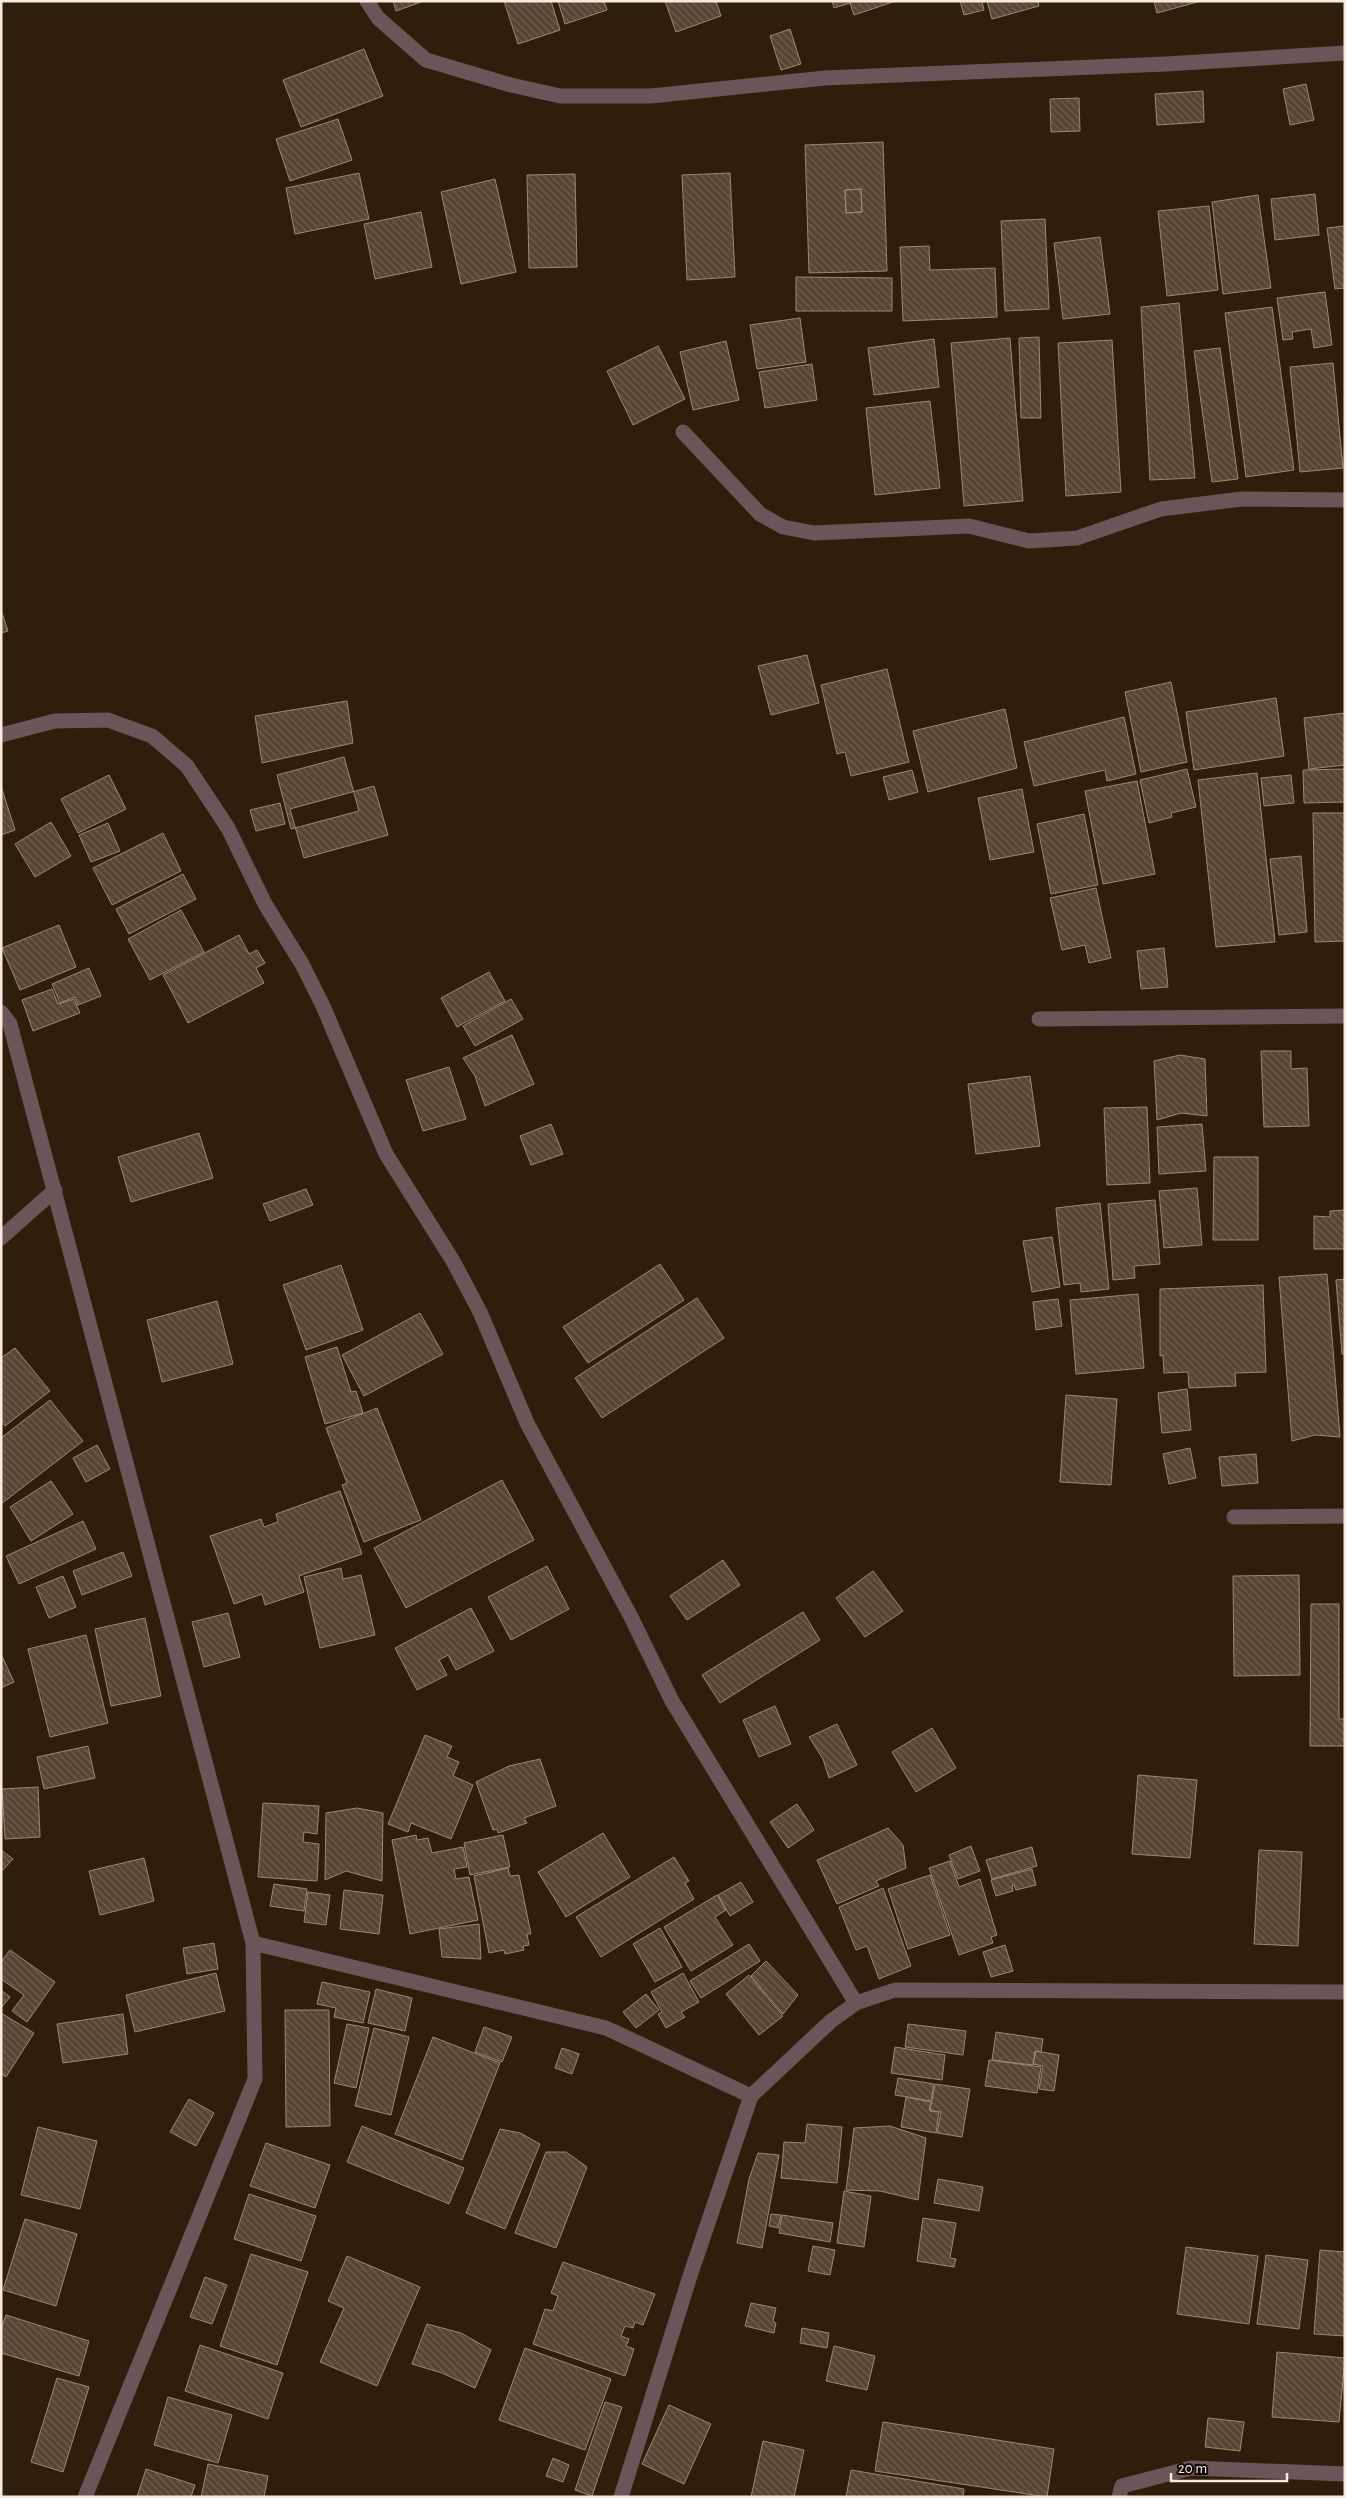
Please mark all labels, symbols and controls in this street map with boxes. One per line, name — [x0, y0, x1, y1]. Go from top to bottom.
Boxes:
scale bar — [1171, 2450, 1287, 2482]
text: 20 m — [1178, 2461, 1207, 2476]

